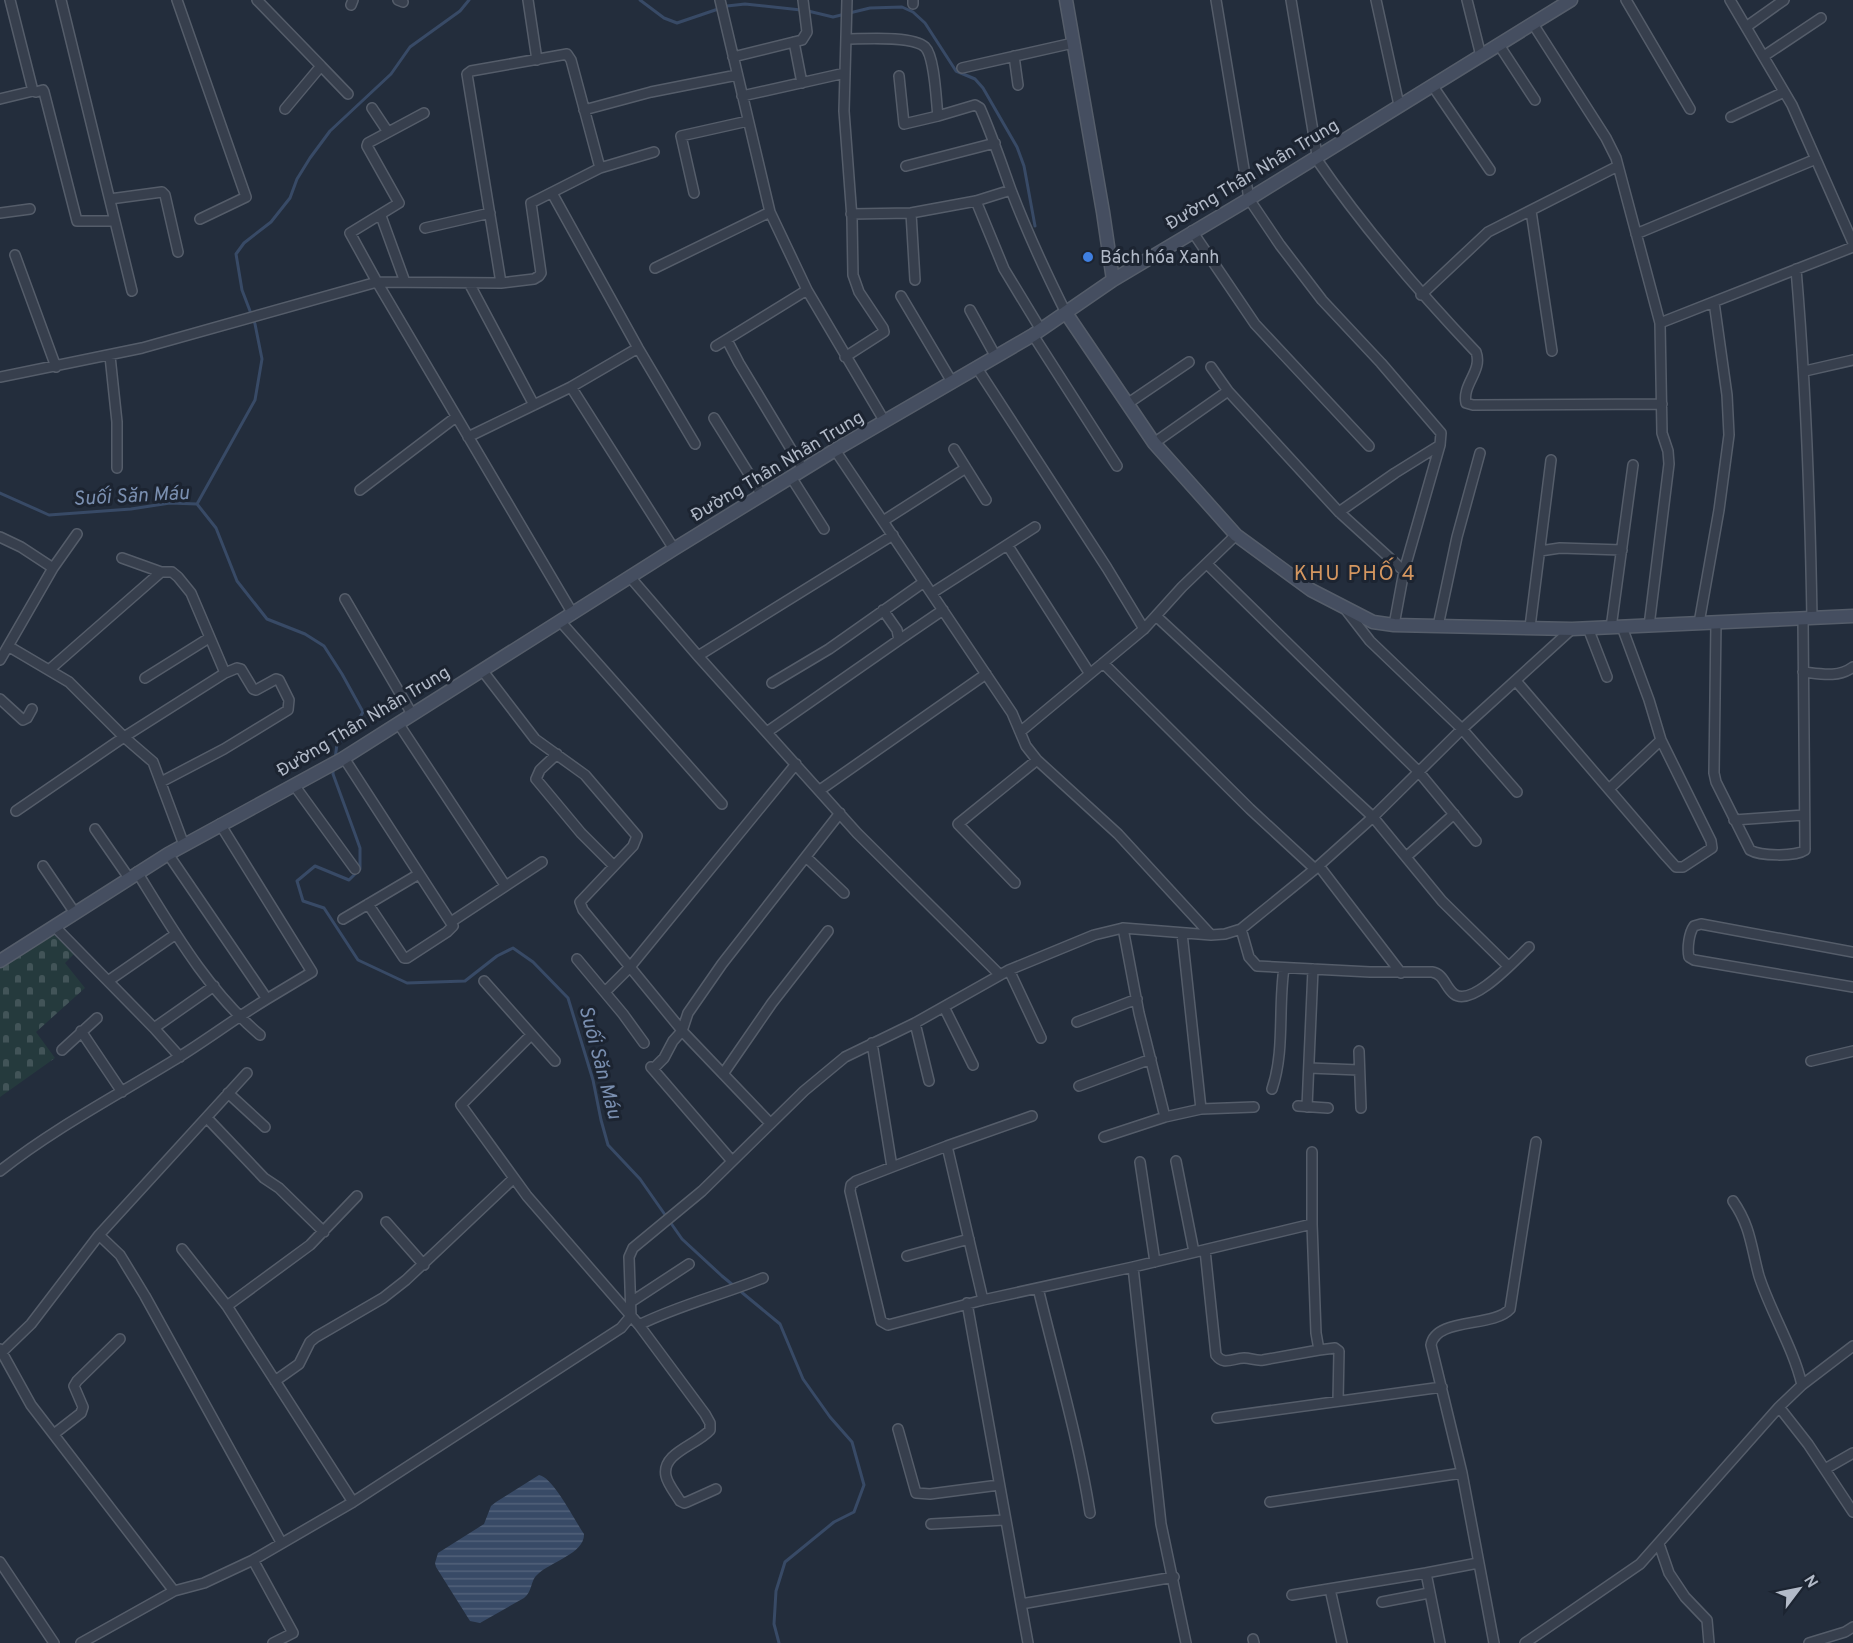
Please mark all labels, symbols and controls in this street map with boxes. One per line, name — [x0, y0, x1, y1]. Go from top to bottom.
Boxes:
street label: Đường Thân Nhân Trung — [1162, 114, 1343, 236]
place label: Bách hóa Xanh — [1100, 247, 1219, 270]
marker: Bách hóa Xanh — [1081, 250, 1095, 264]
street label: Đường Thân Nhân Trung — [687, 406, 868, 528]
water label: Suối Săn Máu — [72, 480, 191, 513]
district label: KHU PHỐ 4 — [1294, 557, 1416, 588]
street label: Đường Thân Nhân Trung — [273, 661, 454, 783]
water label: Suối Săn Máu — [571, 1003, 628, 1123]
north arrow — [1769, 1559, 1829, 1619]
text: N — [1798, 1572, 1822, 1592]

